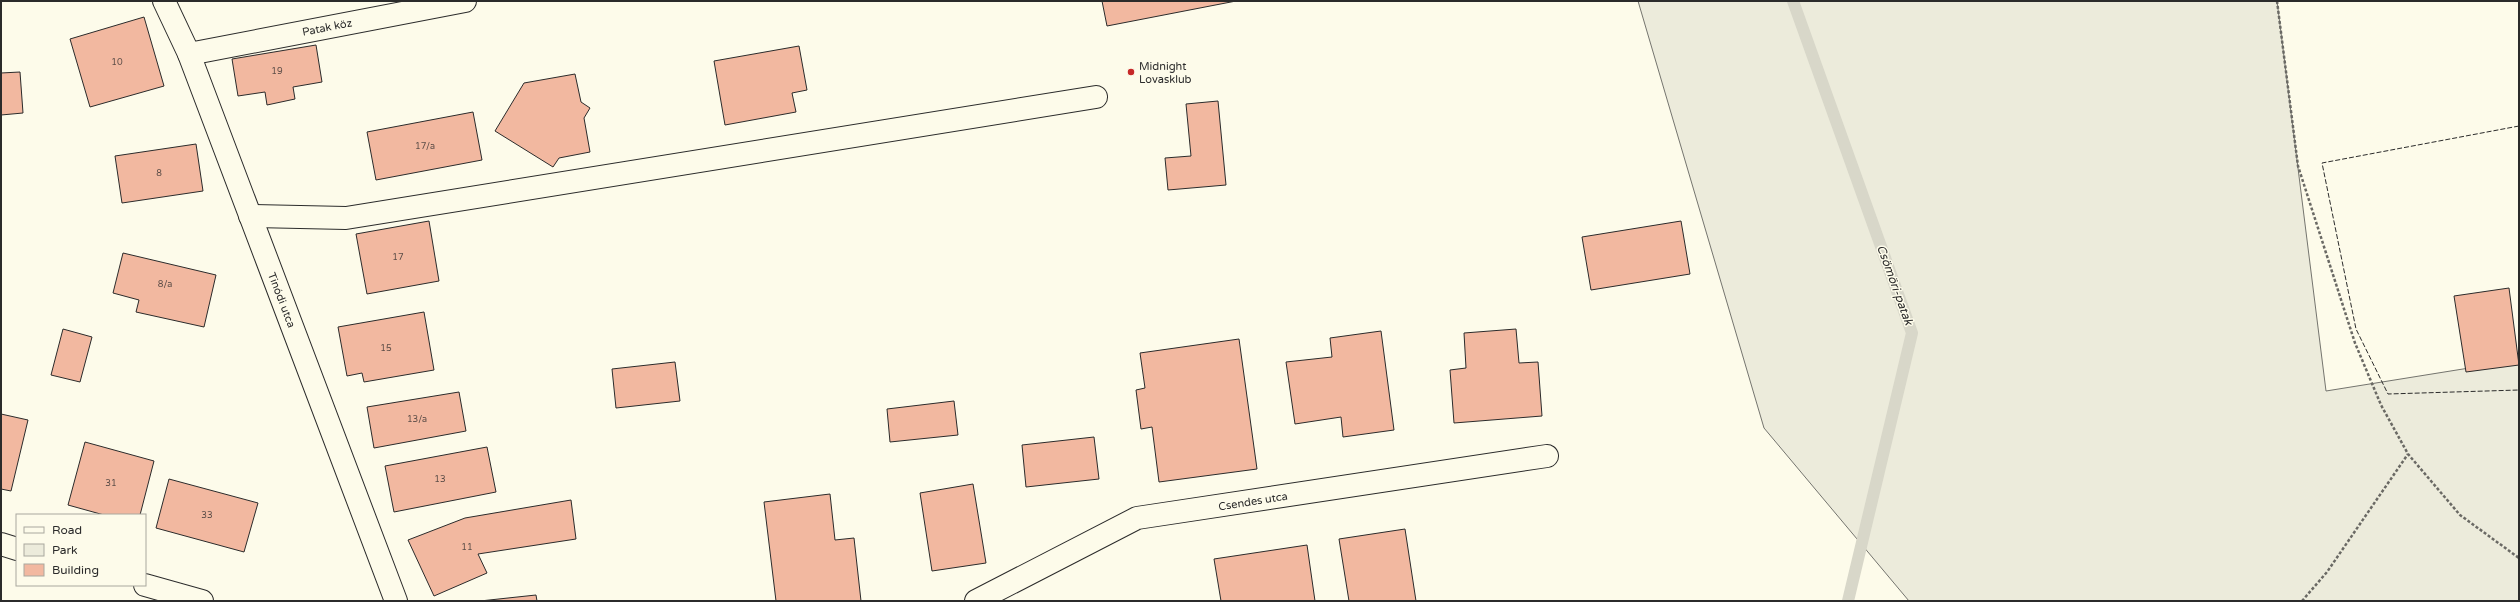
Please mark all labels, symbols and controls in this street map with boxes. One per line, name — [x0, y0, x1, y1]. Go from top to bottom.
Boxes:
street label: Patak köz — [301, 16, 354, 39]
house number: 10 — [111, 57, 123, 68]
place label: Midnight Lovasklub — [1139, 60, 1192, 86]
house number: 19 — [271, 66, 283, 77]
marker: Midnight Lovasklub — [1126, 67, 1136, 77]
house number: 17/a — [415, 141, 435, 152]
house number: 8 — [156, 168, 162, 179]
water label: Csömöri-patak — [1874, 243, 1916, 328]
house number: 17 — [392, 252, 404, 263]
street label: Tinódi utca — [265, 271, 298, 330]
house number: 8/a — [158, 279, 172, 290]
house number: 15 — [380, 343, 392, 354]
house number: 13/a — [407, 414, 427, 425]
house number: 13 — [434, 474, 446, 485]
house number: 31 — [105, 478, 117, 489]
street label: Csendes utca — [1218, 490, 1289, 513]
house number: 33 — [201, 510, 213, 521]
legend — [16, 514, 146, 586]
text: Road — [52, 523, 82, 537]
house number: 11 — [461, 542, 473, 553]
text: Park — [52, 543, 78, 557]
text: Building — [52, 563, 99, 577]

